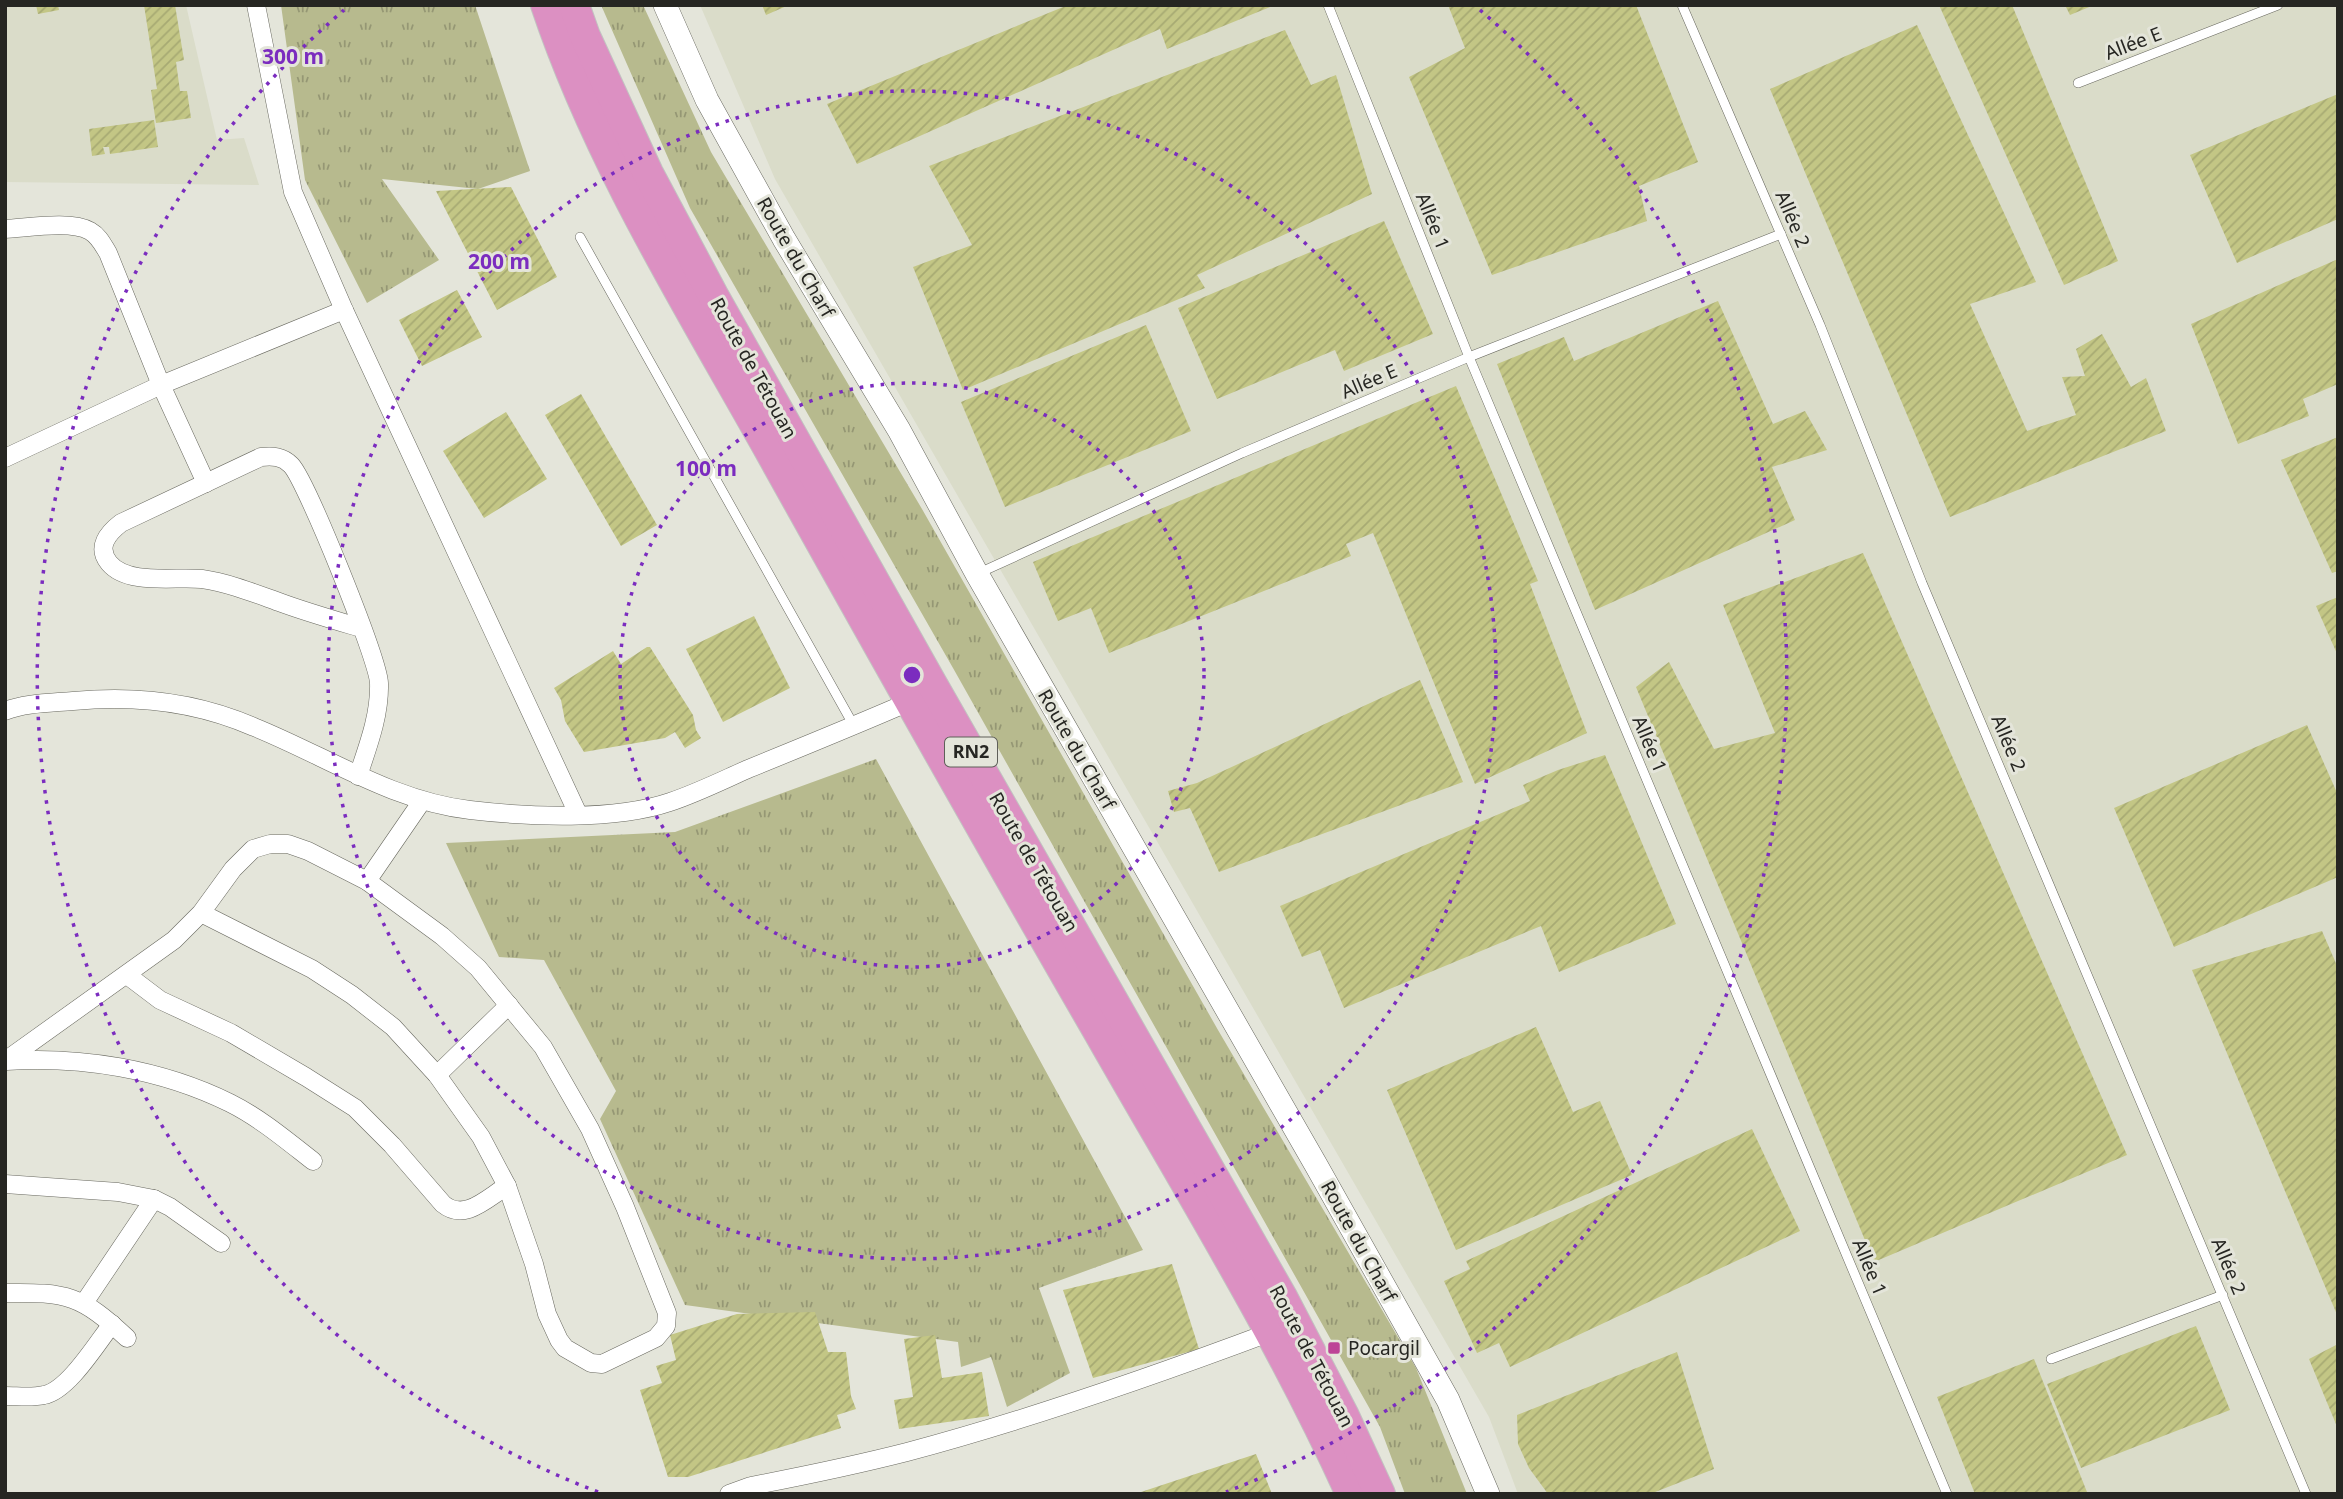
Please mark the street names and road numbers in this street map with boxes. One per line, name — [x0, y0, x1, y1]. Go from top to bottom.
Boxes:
street label: Allée E — [2101, 20, 2165, 66]
street label: Allée 2 — [1769, 187, 1817, 251]
street label: Allée 1 — [1410, 189, 1456, 253]
street label: Route du Charf — [751, 192, 842, 323]
street label: Route de Tétouan — [704, 293, 804, 443]
street label: Allée E — [1337, 358, 1401, 404]
street label: Route du Charf — [1032, 684, 1123, 815]
street label: Allée 2 — [1985, 711, 2033, 775]
street label: Allée 1 — [1626, 712, 1674, 776]
road number: RN2 — [945, 738, 997, 766]
street label: Route de Tétouan — [983, 787, 1085, 937]
street label: Route du Charf — [1315, 1176, 1404, 1307]
street label: Allée 2 — [2205, 1234, 2253, 1298]
street label: Allée 1 — [1846, 1235, 1894, 1299]
street label: Route de Tétouan — [1264, 1280, 1360, 1432]

